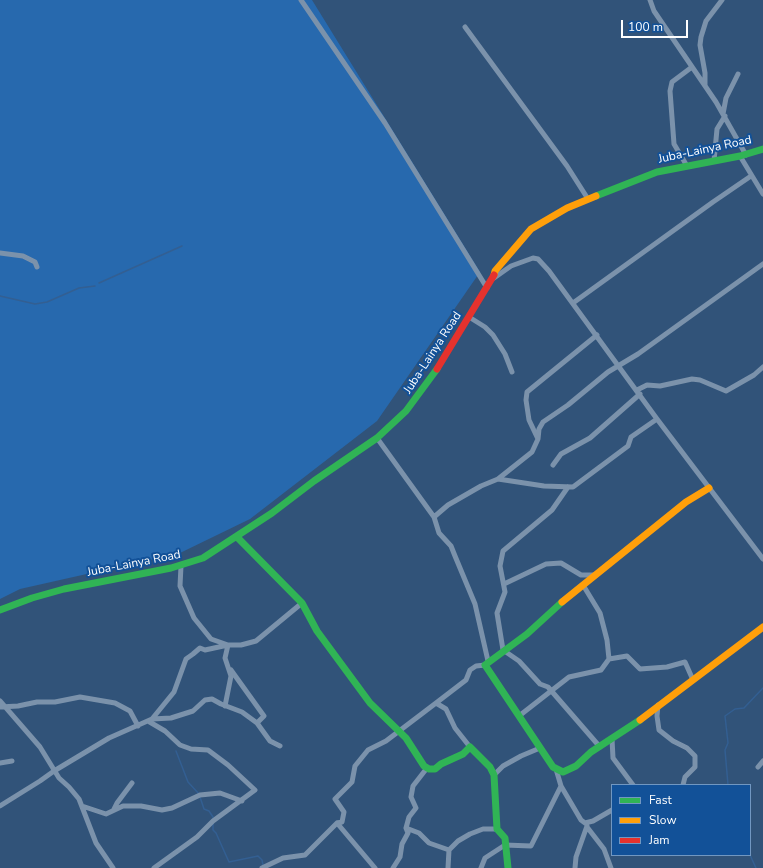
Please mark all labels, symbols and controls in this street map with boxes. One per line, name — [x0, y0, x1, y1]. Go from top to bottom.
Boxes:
scale bar — [623, 12, 690, 38]
text: 100 m — [628, 19, 663, 35]
street label: Juba-Lainya Road — [657, 133, 753, 167]
street label: Juba-Lainya Road — [401, 309, 465, 397]
street label: Juba-Lainya Road — [86, 548, 182, 580]
legend — [611, 784, 751, 856]
text: Fast — [649, 792, 672, 808]
text: Slow — [649, 812, 677, 828]
text: Jam — [649, 832, 670, 848]

